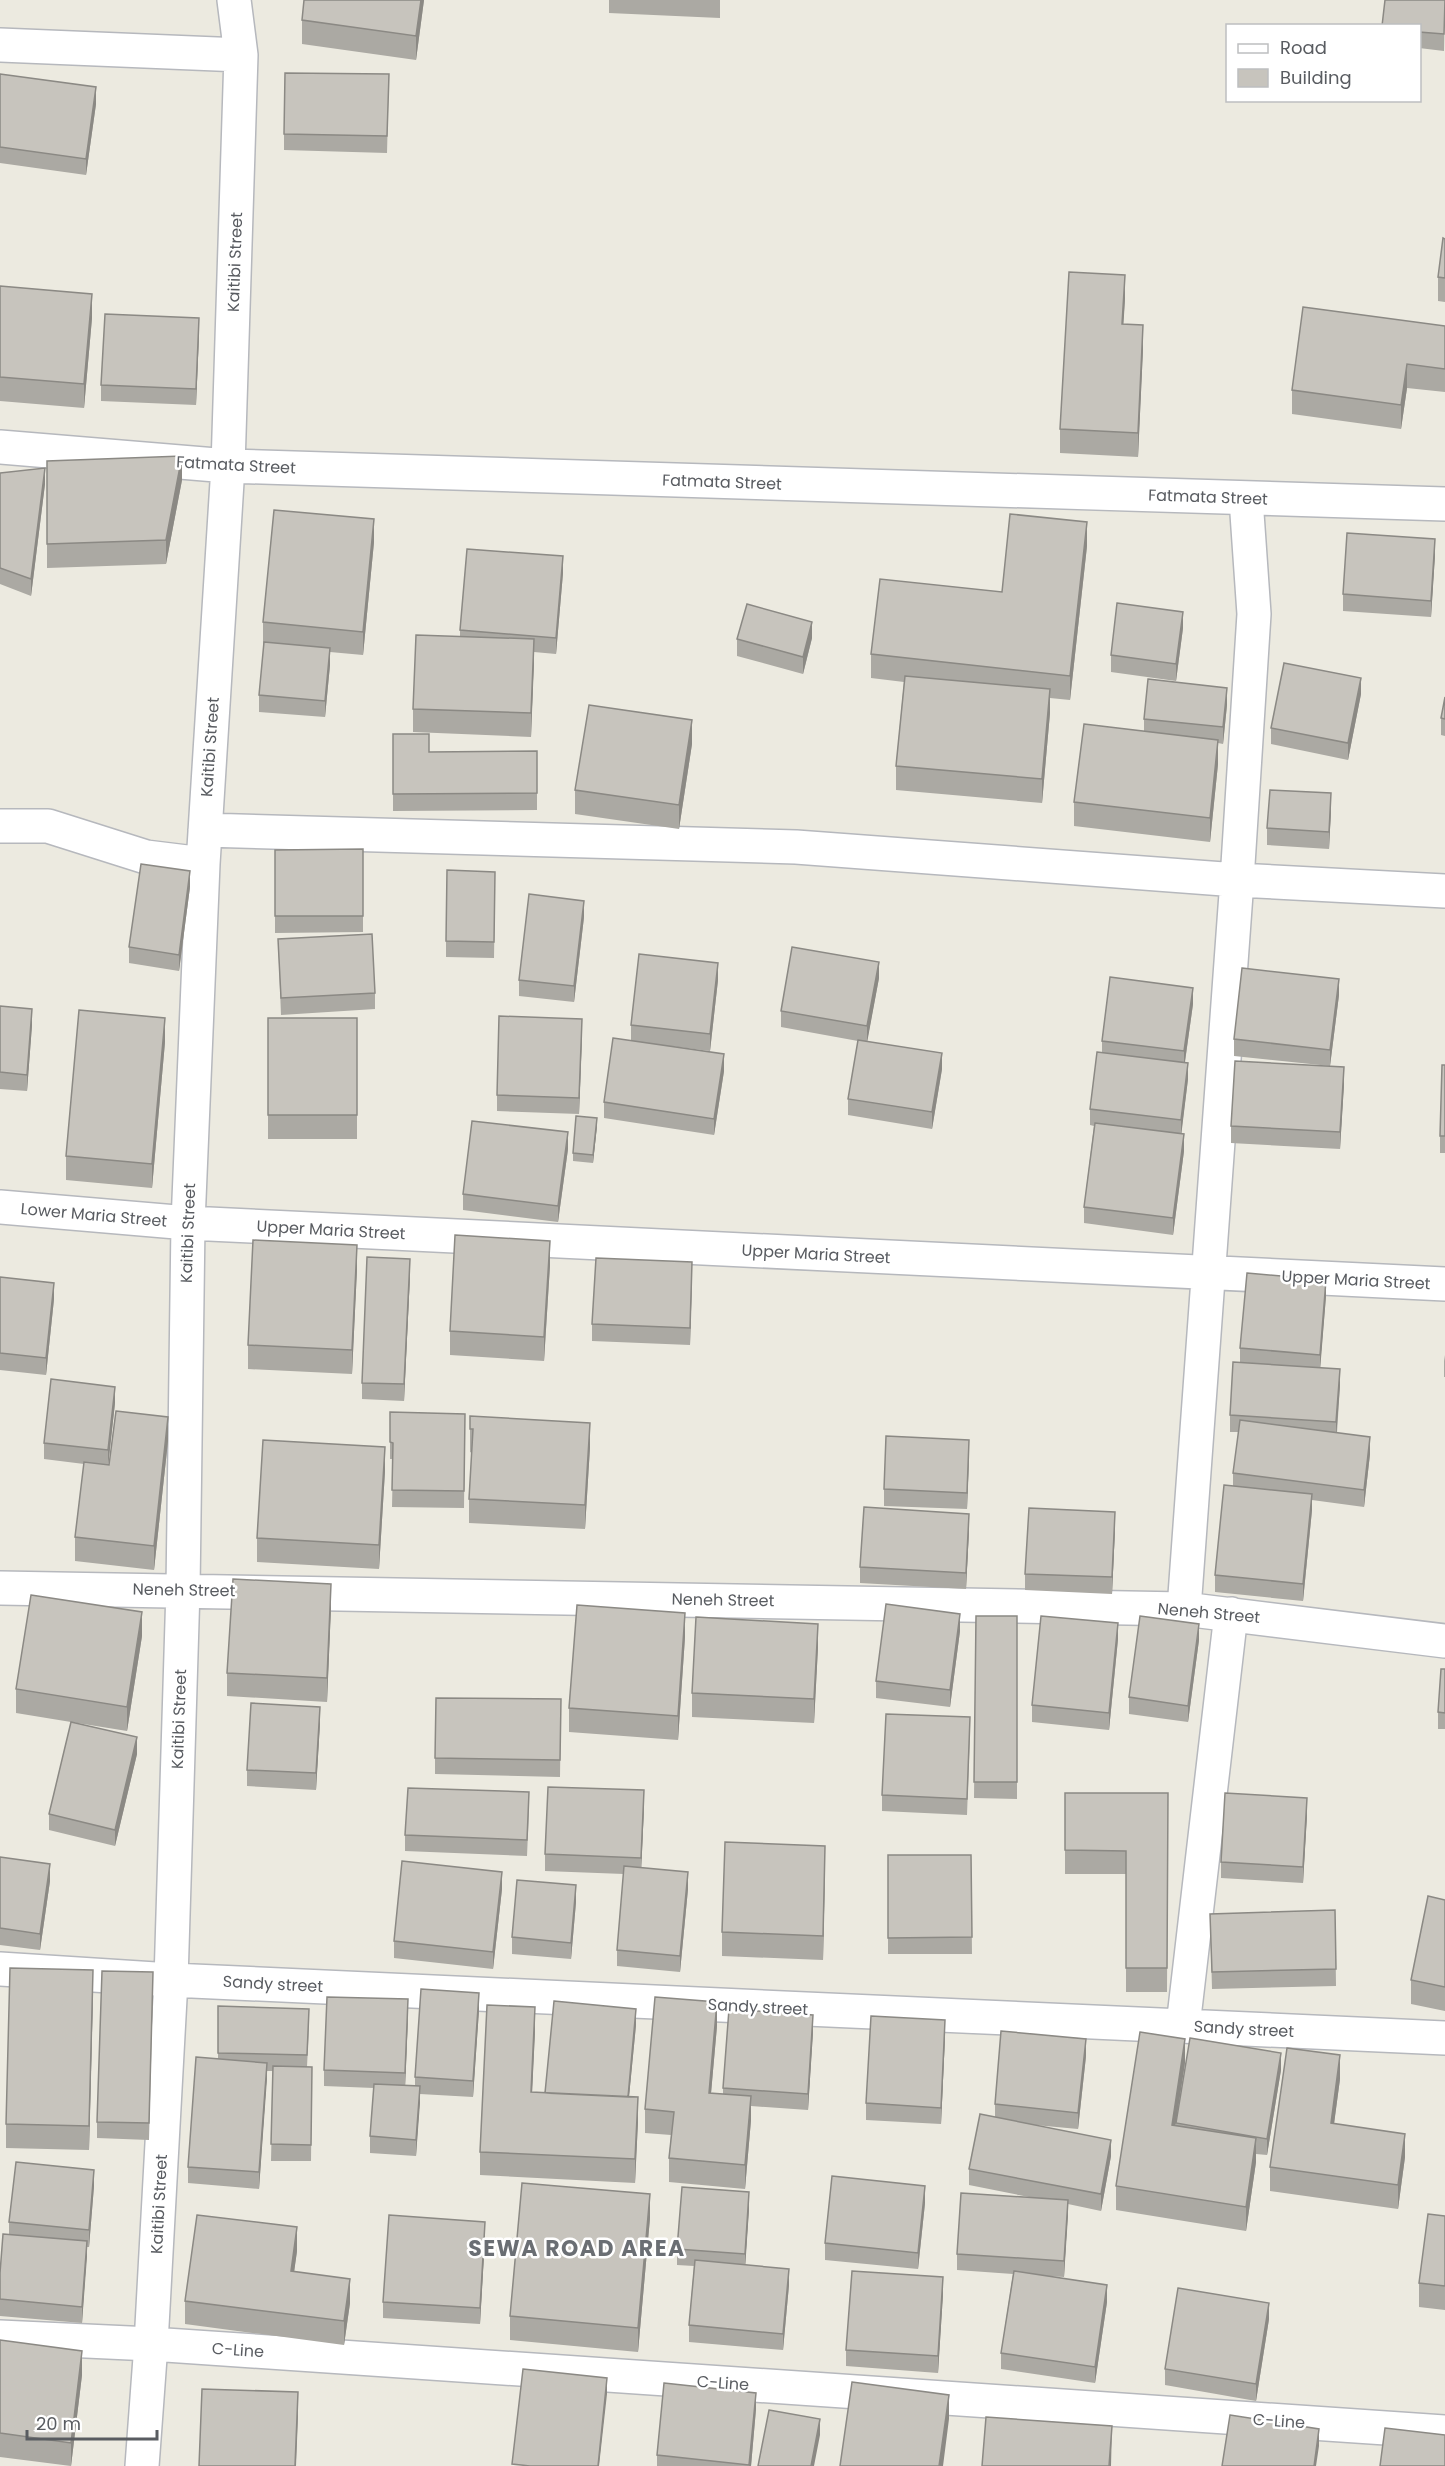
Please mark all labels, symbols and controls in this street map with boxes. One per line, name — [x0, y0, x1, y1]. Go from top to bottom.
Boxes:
legend — [1226, 24, 1421, 102]
text: Road — [1280, 35, 1327, 60]
text: Building — [1280, 65, 1352, 90]
street label: Kaitibi Street — [222, 211, 248, 312]
street label: Fatmata Street — [176, 450, 297, 480]
street label: Fatmata Street — [662, 468, 782, 496]
street label: Fatmata Street — [1148, 483, 1268, 511]
street label: Kaitibi Street — [195, 696, 225, 798]
street label: Kaitibi Street — [175, 1182, 201, 1283]
street label: Lower Maria Street — [20, 1197, 168, 1233]
street label: Upper Maria Street — [256, 1215, 406, 1245]
street label: Upper Maria Street — [741, 1239, 891, 1269]
street label: Upper Maria Street — [1281, 1265, 1431, 1295]
street label: Neneh Street — [132, 1578, 236, 1602]
street label: Neneh Street — [671, 1588, 775, 1612]
street label: Neneh Street — [1157, 1597, 1261, 1629]
street label: Kaitibi Street — [166, 1668, 192, 1769]
street label: Sandy street — [222, 1970, 324, 1998]
street label: Sandy street — [707, 1993, 809, 2021]
street label: Sandy street — [1193, 2015, 1295, 2043]
street label: Kaitibi Street — [145, 2153, 173, 2255]
district label: SEWA ROAD AREA — [468, 2233, 686, 2264]
street label: C-Line — [211, 2337, 265, 2363]
street label: C-Line — [696, 2370, 750, 2396]
scale bar — [27, 2403, 158, 2441]
street label: C-Line — [1252, 2408, 1306, 2434]
text: 20 m — [36, 2411, 81, 2436]

